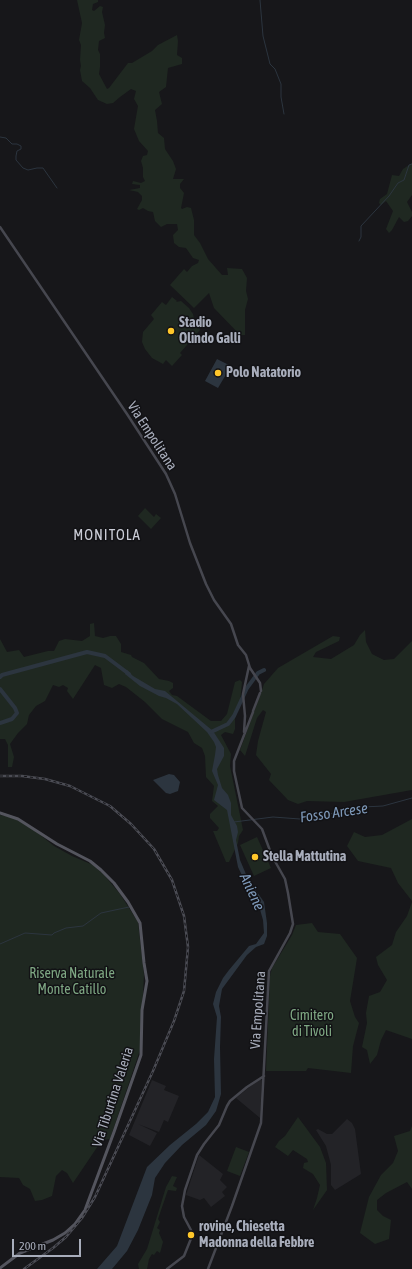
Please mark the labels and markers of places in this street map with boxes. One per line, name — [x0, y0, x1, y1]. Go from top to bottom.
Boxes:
place label: Stadio Olindo Galli — [179, 315, 241, 348]
marker: Stadio Olindo Galli — [166, 326, 176, 336]
place label: Polo Natatorio — [226, 365, 301, 381]
marker: Polo Natatorio — [213, 368, 223, 378]
place label: Stella Mattutina — [263, 849, 346, 865]
marker: Stella Mattutina — [250, 852, 260, 862]
place label: rovine, Chiesetta Madonna della Febbre — [199, 1219, 314, 1252]
marker: rovine, Chiesetta Madonna della Febbre — [186, 1230, 196, 1240]

